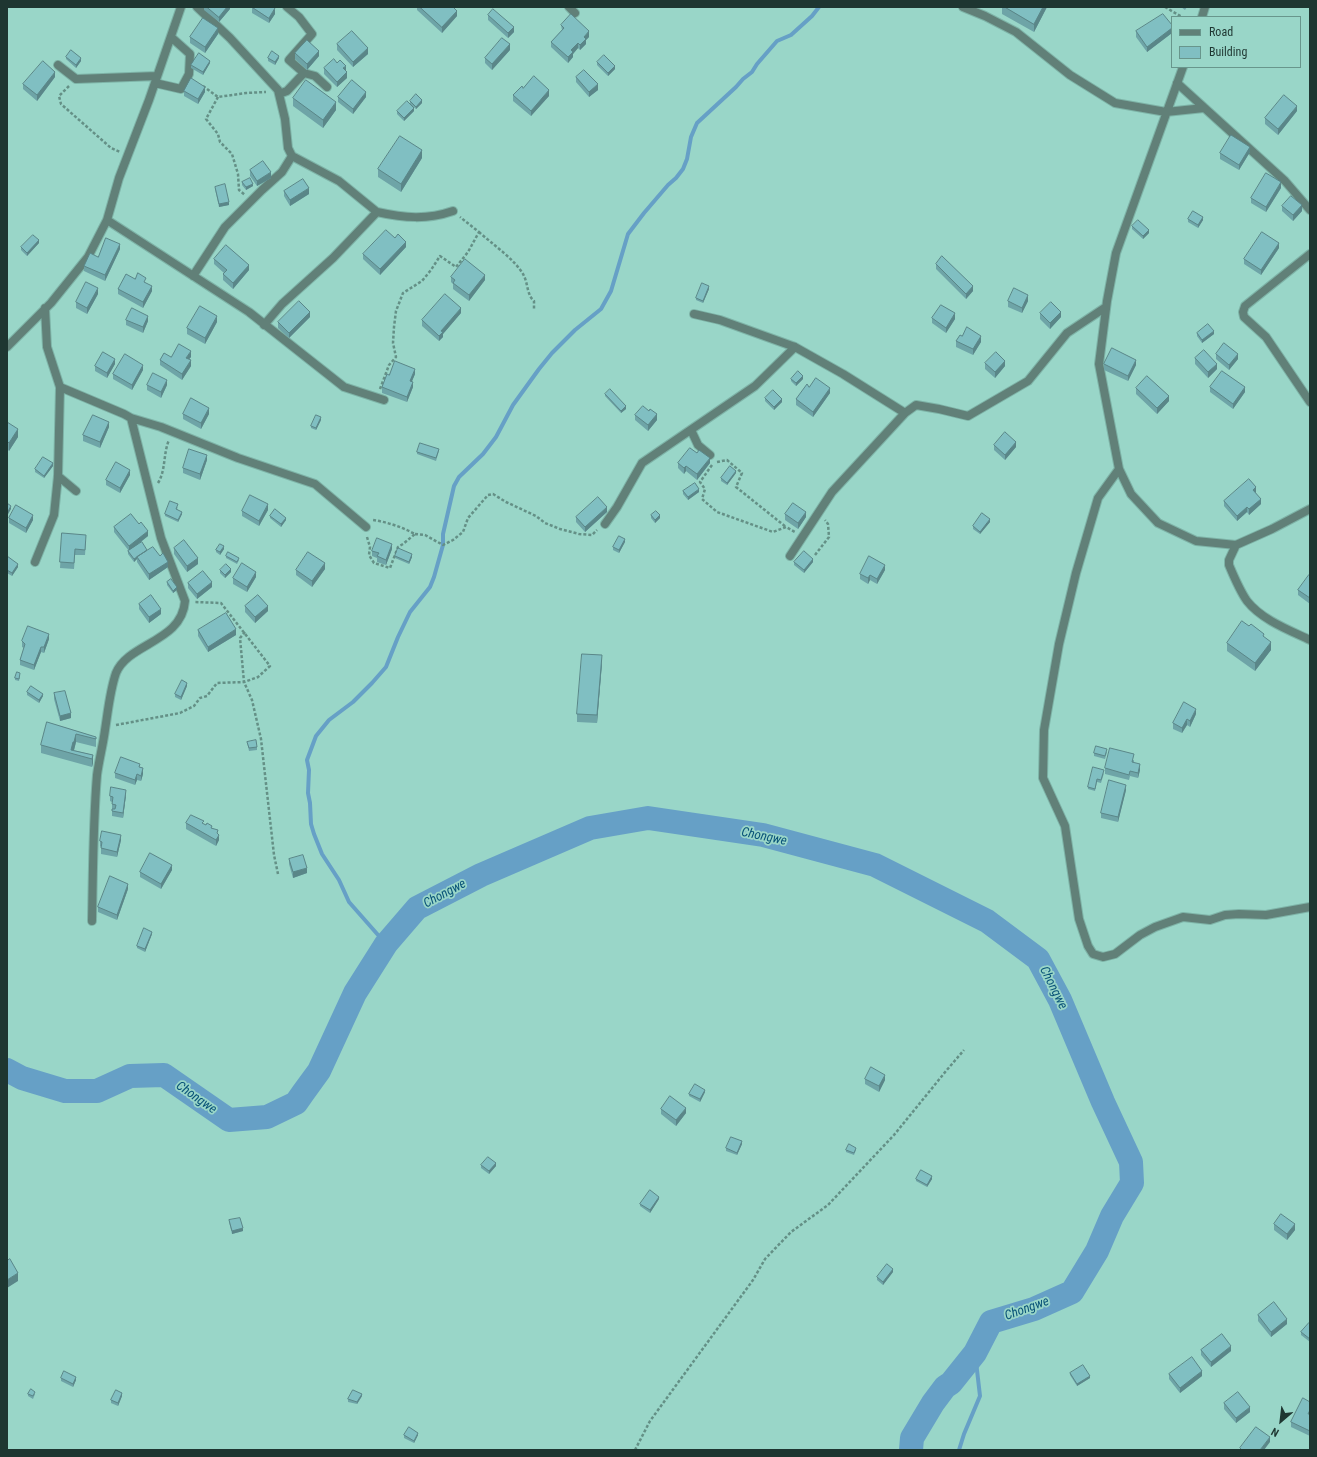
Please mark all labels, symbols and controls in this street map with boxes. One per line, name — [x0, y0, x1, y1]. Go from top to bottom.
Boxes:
legend — [1171, 16, 1301, 68]
text: Road — [1209, 25, 1233, 39]
text: Building — [1209, 45, 1247, 59]
water label: Chongwe — [740, 825, 788, 849]
water label: Chongwe — [421, 876, 469, 912]
water label: Chongwe — [1036, 964, 1070, 1012]
water label: Chongwe — [173, 1078, 219, 1118]
water label: Chongwe — [1003, 1294, 1051, 1324]
north arrow — [1261, 1401, 1301, 1441]
text: N — [1269, 1425, 1281, 1439]

